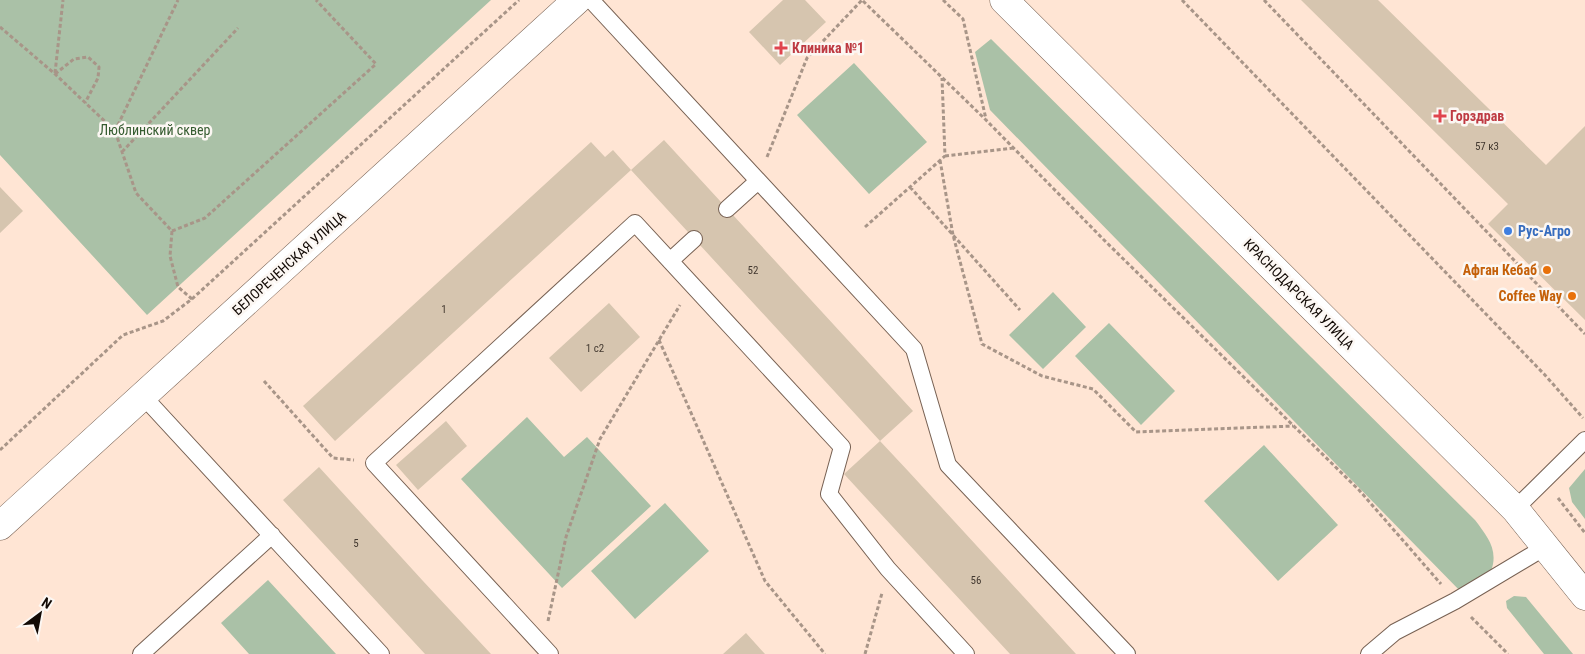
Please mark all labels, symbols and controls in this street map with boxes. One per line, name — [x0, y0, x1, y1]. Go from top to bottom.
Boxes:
place label: Клиника №1 — [792, 40, 864, 56]
marker: Клиника №1 — [774, 41, 788, 55]
place label: Горздрав — [1450, 108, 1504, 124]
marker: Горздрав — [1434, 110, 1446, 122]
park label: Люблинский сквер — [99, 122, 211, 138]
house number: 57 к3 — [1475, 140, 1499, 153]
street label: БЕЛОРЕЧЕНСКАЯ УЛИЦА — [229, 208, 349, 318]
place label: Рус-Агро — [1518, 223, 1571, 239]
marker: Рус-Агро — [1502, 225, 1514, 237]
street label: КРАСНОДАРСКАЯ УЛИЦА — [1241, 236, 1357, 352]
place label: Афган Кебаб — [1463, 262, 1537, 278]
house number: 52 — [748, 264, 758, 277]
marker: Афган Кебаб — [1541, 264, 1553, 276]
place label: Coffee Way — [1498, 288, 1563, 304]
marker: Coffee Way — [1566, 290, 1578, 302]
house number: 1 — [441, 303, 447, 316]
house number: 1 с2 — [586, 342, 604, 355]
house number: 5 — [353, 537, 359, 550]
house number: 56 — [971, 574, 981, 587]
north arrow — [15, 589, 65, 639]
text: N — [39, 594, 55, 612]

